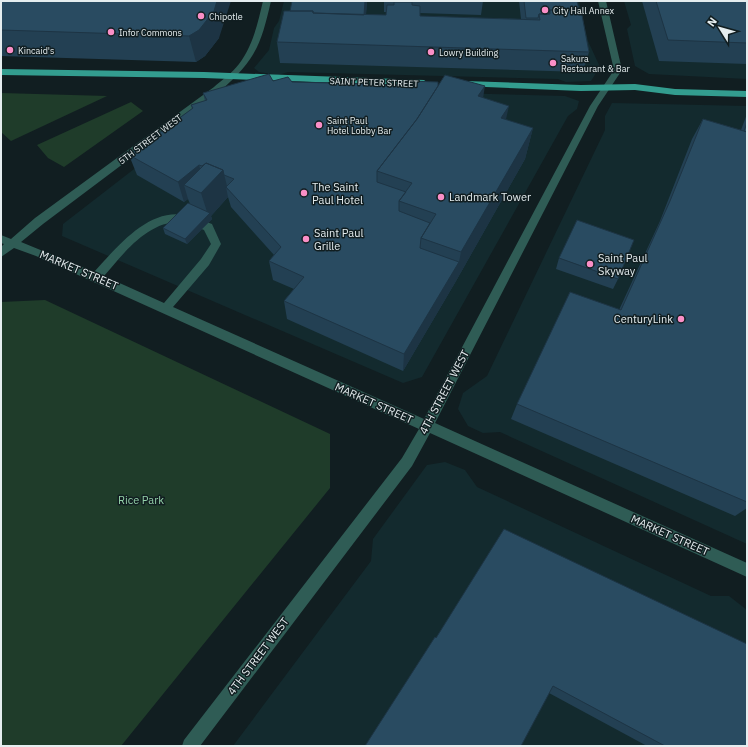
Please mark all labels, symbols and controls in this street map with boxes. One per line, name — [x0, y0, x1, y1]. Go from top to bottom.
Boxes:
marker: City Hall Annex — [540, 5, 550, 15]
place label: City Hall Annex — [553, 5, 615, 16]
north arrow — [700, 8, 740, 48]
marker: Chipotle — [196, 11, 206, 21]
place label: Chipotle — [209, 11, 243, 22]
text: N — [704, 15, 720, 29]
marker: Infor Commons — [106, 27, 116, 37]
place label: Infor Commons — [119, 27, 182, 38]
marker: Kincaid's — [5, 45, 15, 55]
place label: Kincaid's — [18, 45, 54, 56]
marker: Lowry Building — [426, 47, 436, 57]
place label: Lowry Building — [439, 47, 499, 58]
place label: Sakura Restaurant & Bar — [561, 53, 630, 74]
marker: Sakura Restaurant & Bar — [548, 58, 558, 68]
street label: SAINT PETER STREET — [329, 75, 419, 89]
street label: 5TH STREET WEST — [116, 112, 184, 166]
place label: Saint Paul Hotel Lobby Bar — [327, 115, 392, 136]
marker: Saint Paul Hotel Lobby Bar — [314, 120, 324, 130]
place label: The Saint Paul Hotel — [312, 180, 363, 207]
marker: The Saint Paul Hotel — [299, 188, 309, 198]
place label: Landmark Tower — [449, 190, 531, 204]
marker: Landmark Tower — [436, 192, 446, 202]
place label: Saint Paul Grille — [314, 226, 363, 253]
marker: Saint Paul Grille — [301, 234, 311, 244]
street label: MARKET STREET — [38, 247, 121, 293]
place label: Saint Paul Skyway — [598, 251, 647, 278]
marker: Saint Paul Skyway — [585, 259, 595, 269]
place label: CenturyLink — [614, 312, 673, 326]
marker: CenturyLink — [676, 314, 686, 324]
street label: 4TH STREET WEST — [416, 347, 472, 436]
street label: MARKET STREET — [333, 380, 416, 427]
park label: Rice Park — [118, 493, 164, 507]
street label: MARKET STREET — [629, 512, 712, 559]
street label: 4TH STREET WEST — [224, 614, 292, 697]

